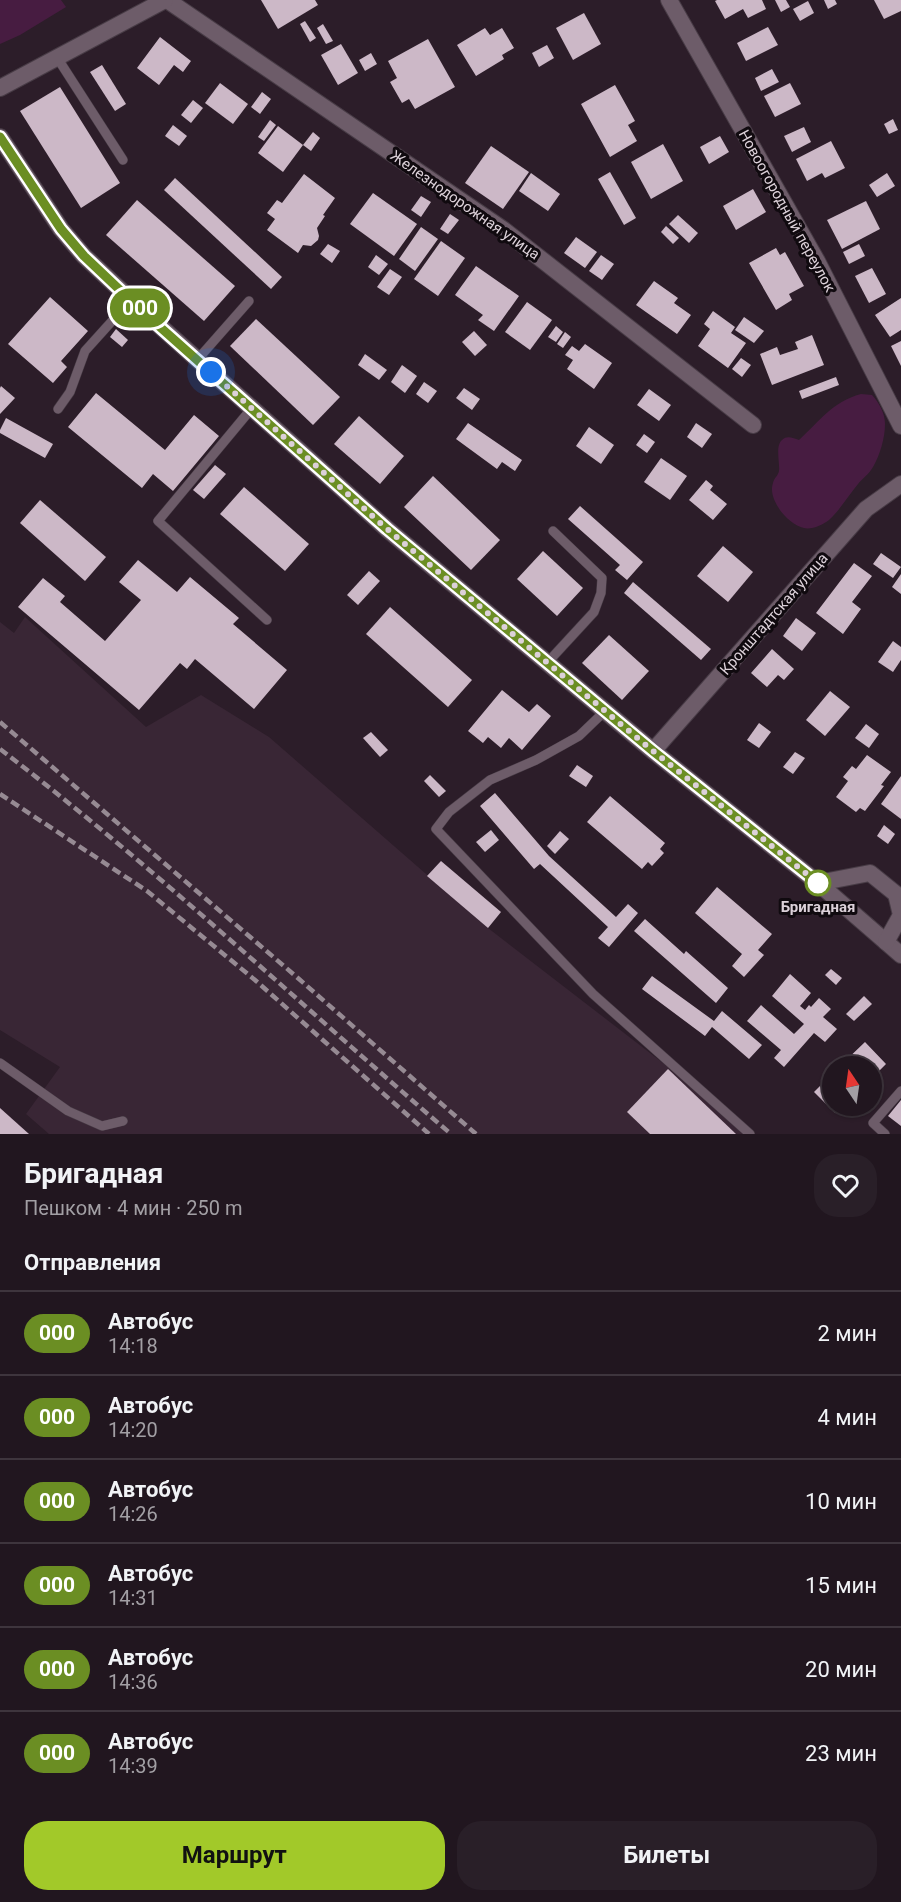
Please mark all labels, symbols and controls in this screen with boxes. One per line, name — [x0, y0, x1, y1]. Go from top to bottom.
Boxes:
street label: Новоогородный переулок — [735, 127, 839, 295]
street label: Железнодорожная улица — [387, 147, 543, 263]
line badge: 000 — [106, 288, 174, 328]
text: 000 — [122, 296, 158, 320]
your location — [196, 357, 226, 387]
street label: Кронштадтская улица — [716, 549, 832, 679]
marker: Бригадная — [805, 870, 831, 896]
place label: Бригадная — [781, 898, 855, 916]
north arrow — [822, 1056, 882, 1116]
map controls — [822, 1056, 882, 1116]
button: heart — [814, 1154, 877, 1217]
text: Бригадная — [24, 1157, 164, 1190]
text: Пешком · 4 мин · 250 m — [24, 1196, 243, 1220]
text: Отправления — [24, 1250, 161, 1275]
text: Автобус — [108, 1309, 193, 1334]
text: 000 — [39, 1321, 75, 1345]
text: 2 мин — [817, 1321, 877, 1346]
text: 14:18 — [108, 1334, 158, 1358]
text: Автобус — [108, 1393, 193, 1418]
text: 000 — [39, 1405, 75, 1429]
text: 4 мин — [817, 1405, 877, 1430]
text: 14:20 — [108, 1418, 158, 1442]
text: Автобус — [108, 1477, 193, 1502]
text: 000 — [39, 1489, 75, 1513]
text: 10 мин — [805, 1489, 877, 1514]
text: 14:26 — [108, 1502, 158, 1526]
text: Автобус — [108, 1561, 193, 1586]
text: 000 — [39, 1573, 75, 1597]
text: 15 мин — [805, 1573, 877, 1598]
text: 14:31 — [108, 1586, 158, 1610]
text: Автобус — [108, 1645, 193, 1670]
text: 000 — [39, 1657, 75, 1681]
text: 20 мин — [805, 1657, 877, 1682]
text: 14:36 — [108, 1670, 158, 1694]
text: Автобус — [108, 1729, 193, 1754]
text: 000 — [39, 1741, 75, 1765]
text: 23 мин — [805, 1741, 877, 1766]
text: 14:39 — [108, 1754, 158, 1778]
button: Маршрут — [24, 1821, 445, 1890]
button: Билеты — [457, 1821, 877, 1890]

